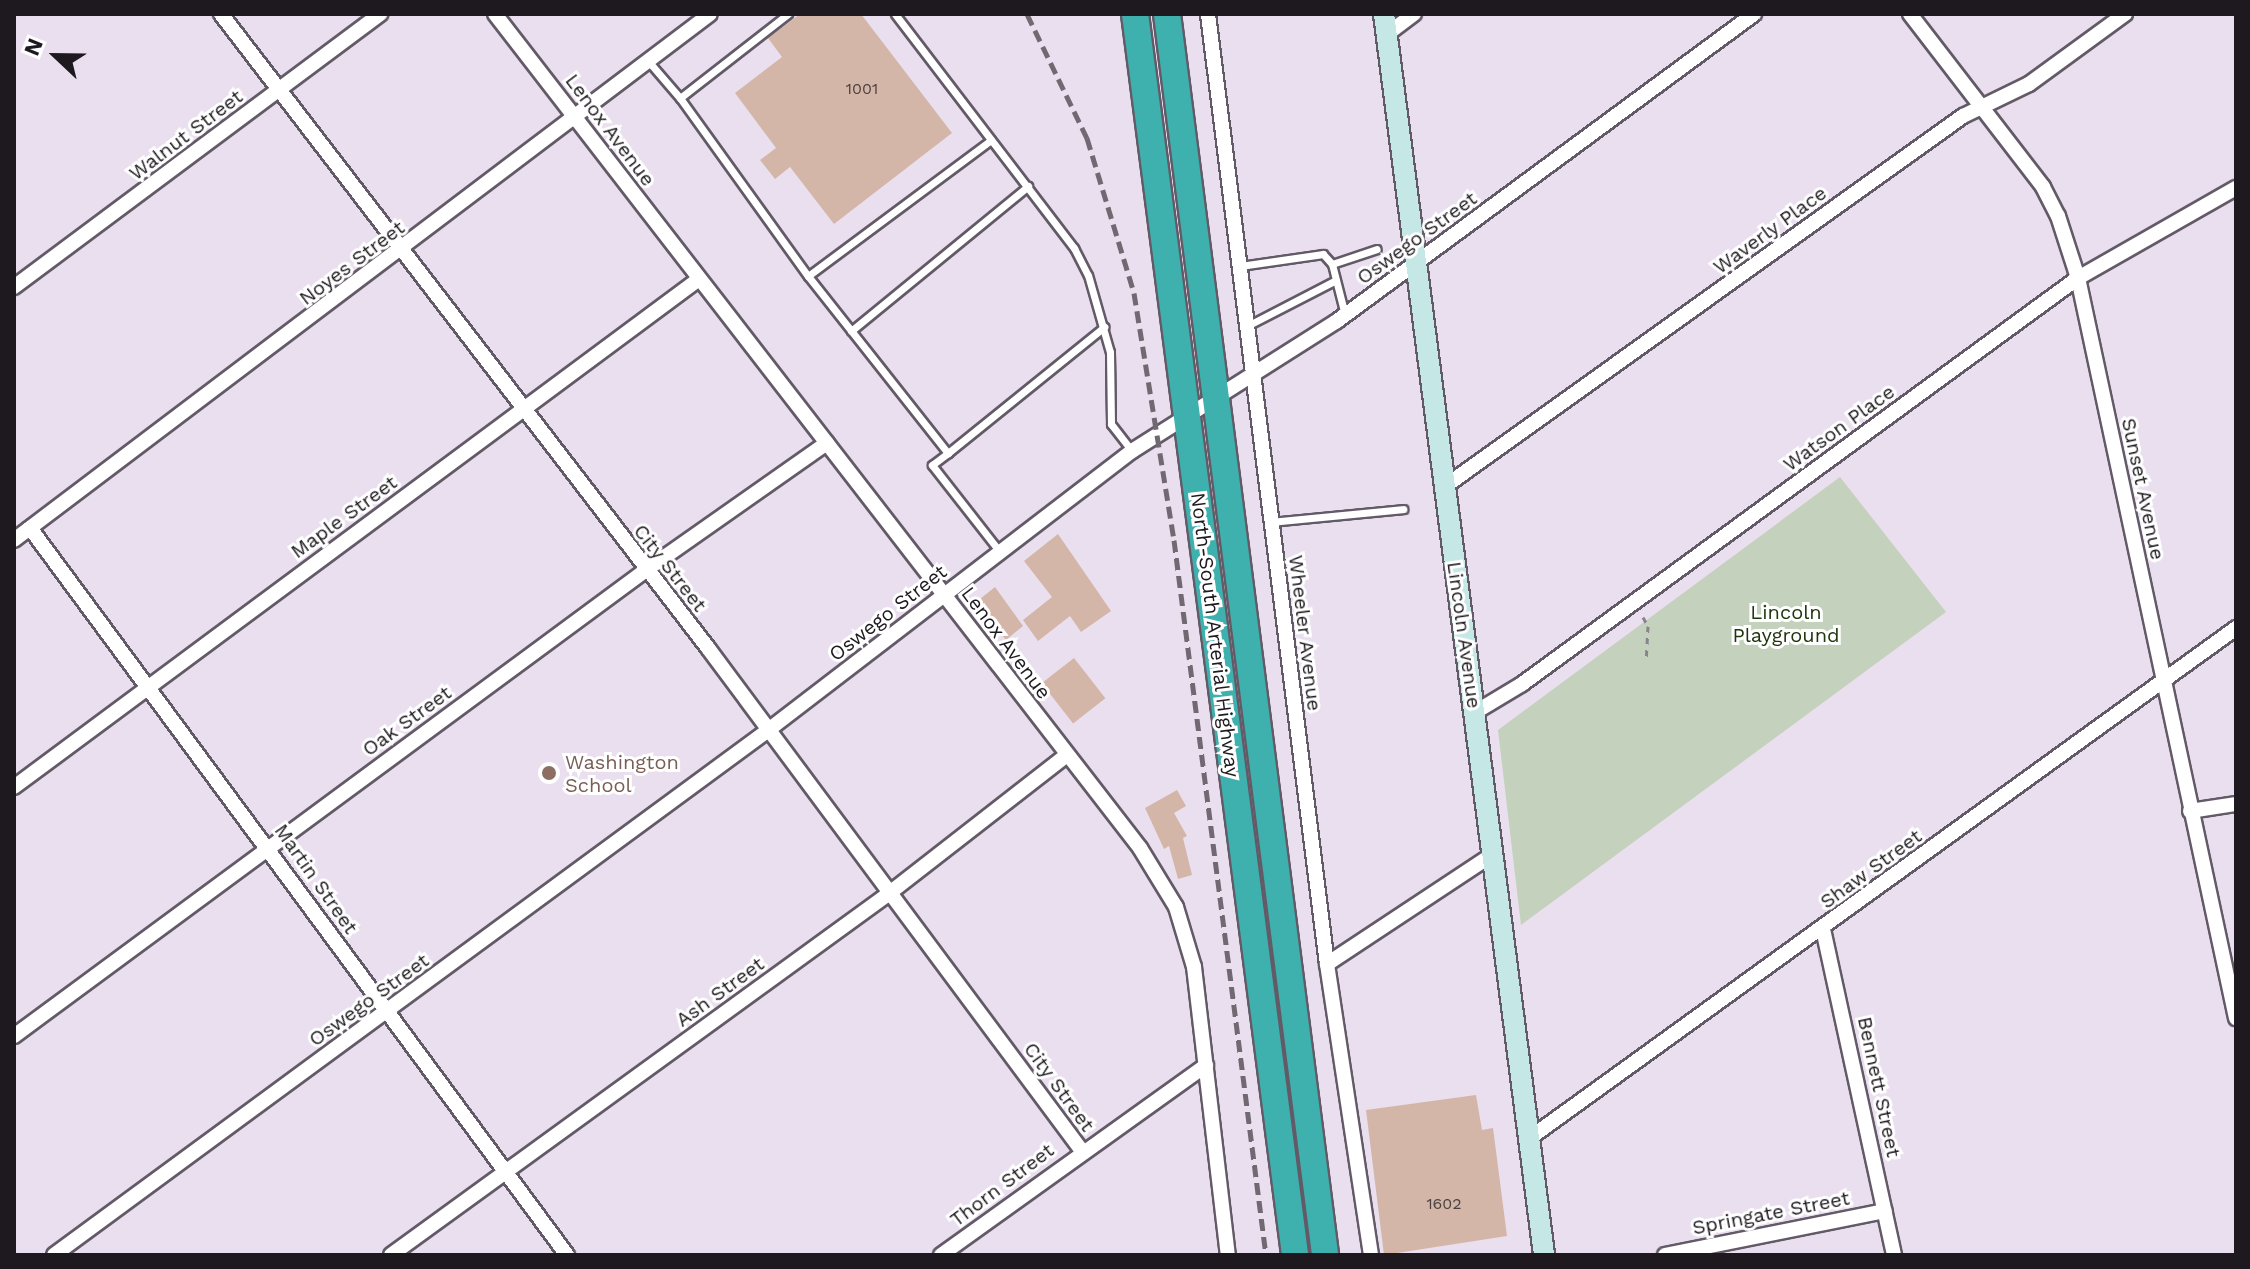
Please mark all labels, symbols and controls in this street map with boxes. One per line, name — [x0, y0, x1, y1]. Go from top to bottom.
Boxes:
north arrow — [16, 16, 96, 96]
text: N — [19, 35, 48, 59]
street label: Lenox Avenue — [560, 69, 660, 191]
house number: 1001 — [846, 79, 878, 99]
street label: Walnut Street — [124, 84, 248, 186]
street label: Waverly Place — [1708, 181, 1832, 279]
street label: Oswego Street — [1352, 186, 1482, 290]
street label: Noyes Street — [295, 216, 409, 310]
street label: Watson Place — [1779, 380, 1899, 476]
street label: Sunset Avenue — [2116, 416, 2170, 562]
street label: Maple Street — [286, 470, 402, 564]
street label: North-South Arterial Highway — [1186, 491, 1244, 779]
street label: City Street — [628, 519, 712, 617]
street label: Wheeler Avenue — [1283, 553, 1327, 713]
street label: Oswego Street — [824, 560, 952, 666]
street label: Lincoln Avenue — [1442, 560, 1486, 710]
street label: Lenox Avenue — [956, 582, 1056, 704]
park label: Lincoln Playground — [1732, 600, 1840, 647]
street label: Oak Street — [358, 681, 456, 761]
place label: Washington School — [565, 750, 679, 797]
marker: Washington School — [540, 764, 558, 782]
street label: Martin Street — [269, 819, 363, 939]
street label: Shaw Street — [1815, 824, 1927, 914]
street label: Oswego Street — [304, 948, 434, 1052]
street label: Ash Street — [671, 952, 769, 1032]
street label: Bennett Street — [1852, 1015, 1906, 1159]
street label: City Street — [1019, 1038, 1099, 1136]
street label: Thorn Street — [945, 1138, 1059, 1232]
street label: Springate Street — [1690, 1186, 1852, 1240]
house number: 1602 — [1426, 1194, 1462, 1214]

